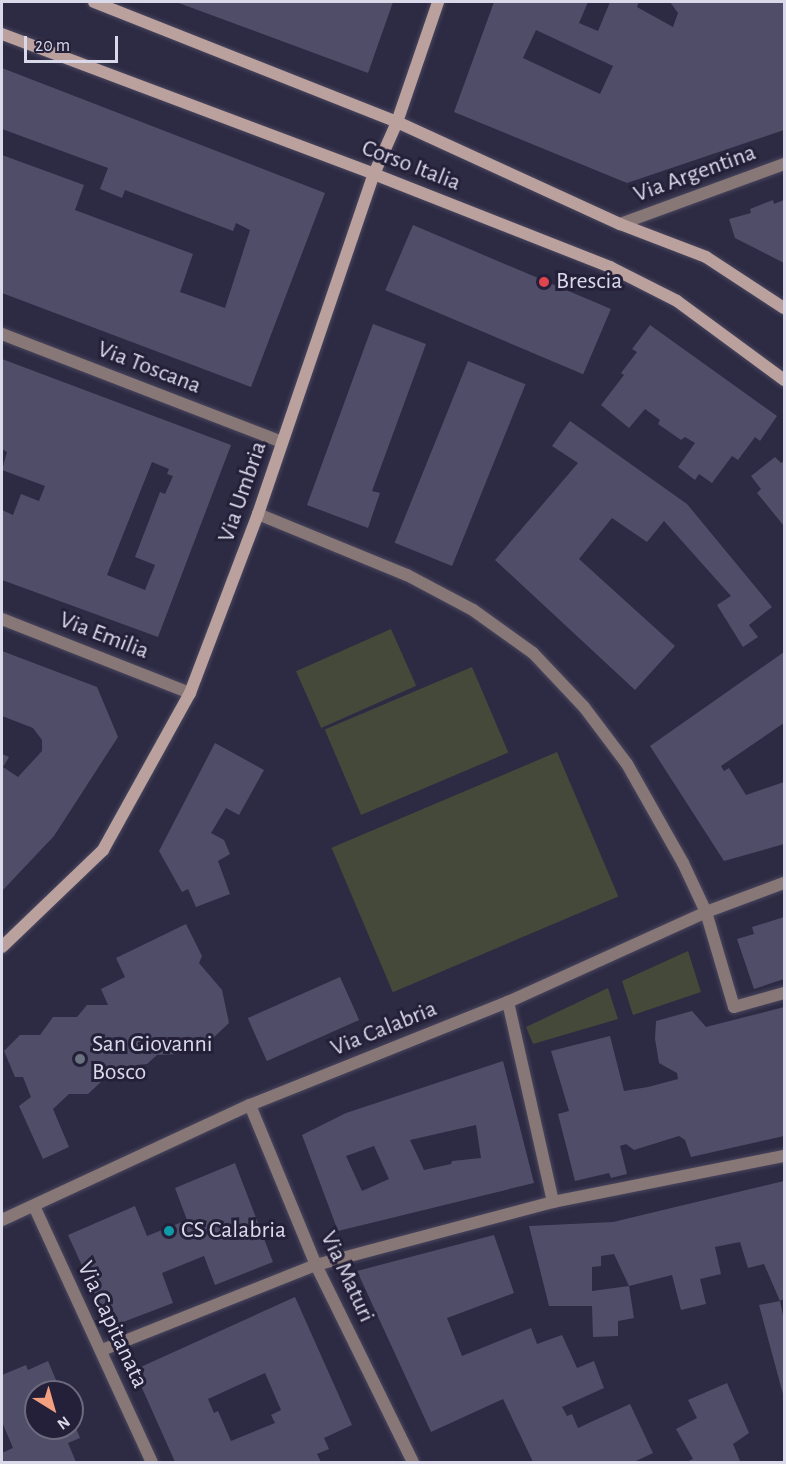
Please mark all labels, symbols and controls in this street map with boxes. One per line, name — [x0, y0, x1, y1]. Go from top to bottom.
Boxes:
scale bar — [27, 24, 122, 62]
text: 20 m — [35, 37, 70, 55]
street label: Corso Italia — [357, 134, 465, 198]
street label: Via Argentina — [630, 139, 760, 209]
place label: Brescia — [556, 268, 622, 296]
marker: Brescia — [537, 275, 551, 289]
street label: Via Toscana — [93, 335, 205, 401]
street label: Via Umbria — [212, 438, 274, 546]
street label: Via Emilia — [55, 606, 153, 666]
street label: Via Calabria — [327, 995, 441, 1063]
place label: San Giovanni Bosco — [92, 1031, 213, 1087]
marker: San Giovanni Bosco — [73, 1052, 87, 1066]
place label: CS Calabria — [181, 1217, 286, 1245]
marker: CS Calabria — [162, 1224, 176, 1238]
street label: Via Maturi — [313, 1227, 381, 1327]
street label: Via Capitanata — [70, 1257, 154, 1393]
north arrow — [24, 1380, 84, 1440]
text: N — [54, 1413, 73, 1433]

